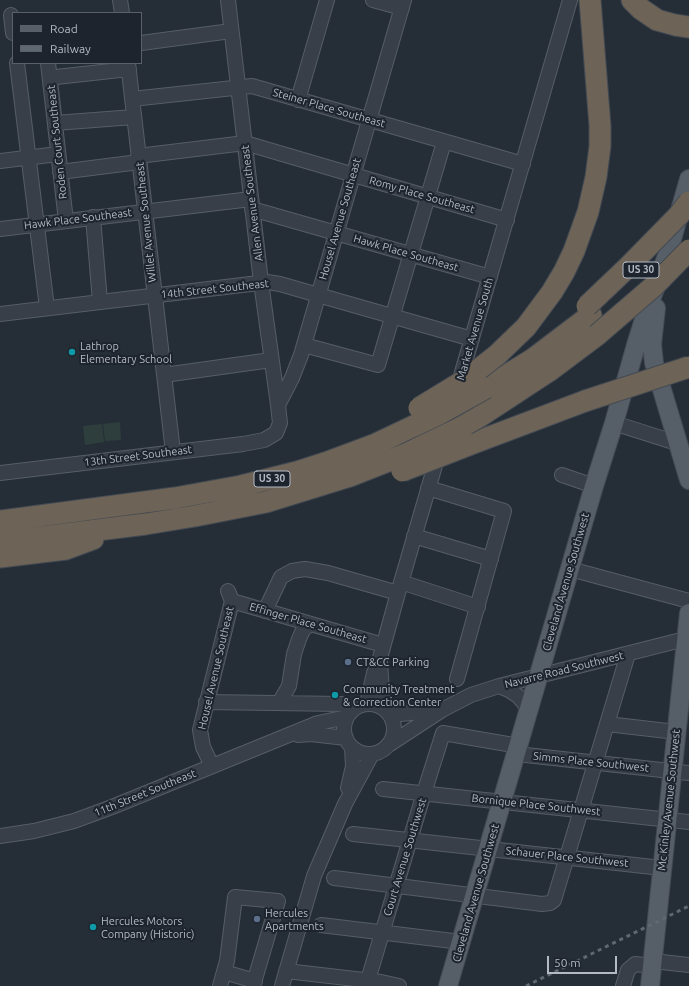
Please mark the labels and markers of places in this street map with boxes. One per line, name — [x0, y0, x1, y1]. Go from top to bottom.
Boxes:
place label: Lathrop Elementary School — [80, 339, 172, 365]
marker: Lathrop Elementary School — [67, 347, 77, 357]
place label: CT&CC Parking — [356, 655, 429, 669]
marker: CT&CC Parking — [343, 657, 353, 667]
place label: Community Treatment & Correction Center — [343, 682, 455, 708]
marker: Community Treatment & Correction Center — [330, 690, 340, 700]
place label: Hercules Apartments — [265, 906, 324, 932]
place label: Hercules Motors Company (Historic) — [101, 914, 194, 940]
marker: Hercules Apartments — [252, 914, 262, 924]
marker: Hercules Motors Company (Historic) — [88, 922, 98, 932]

